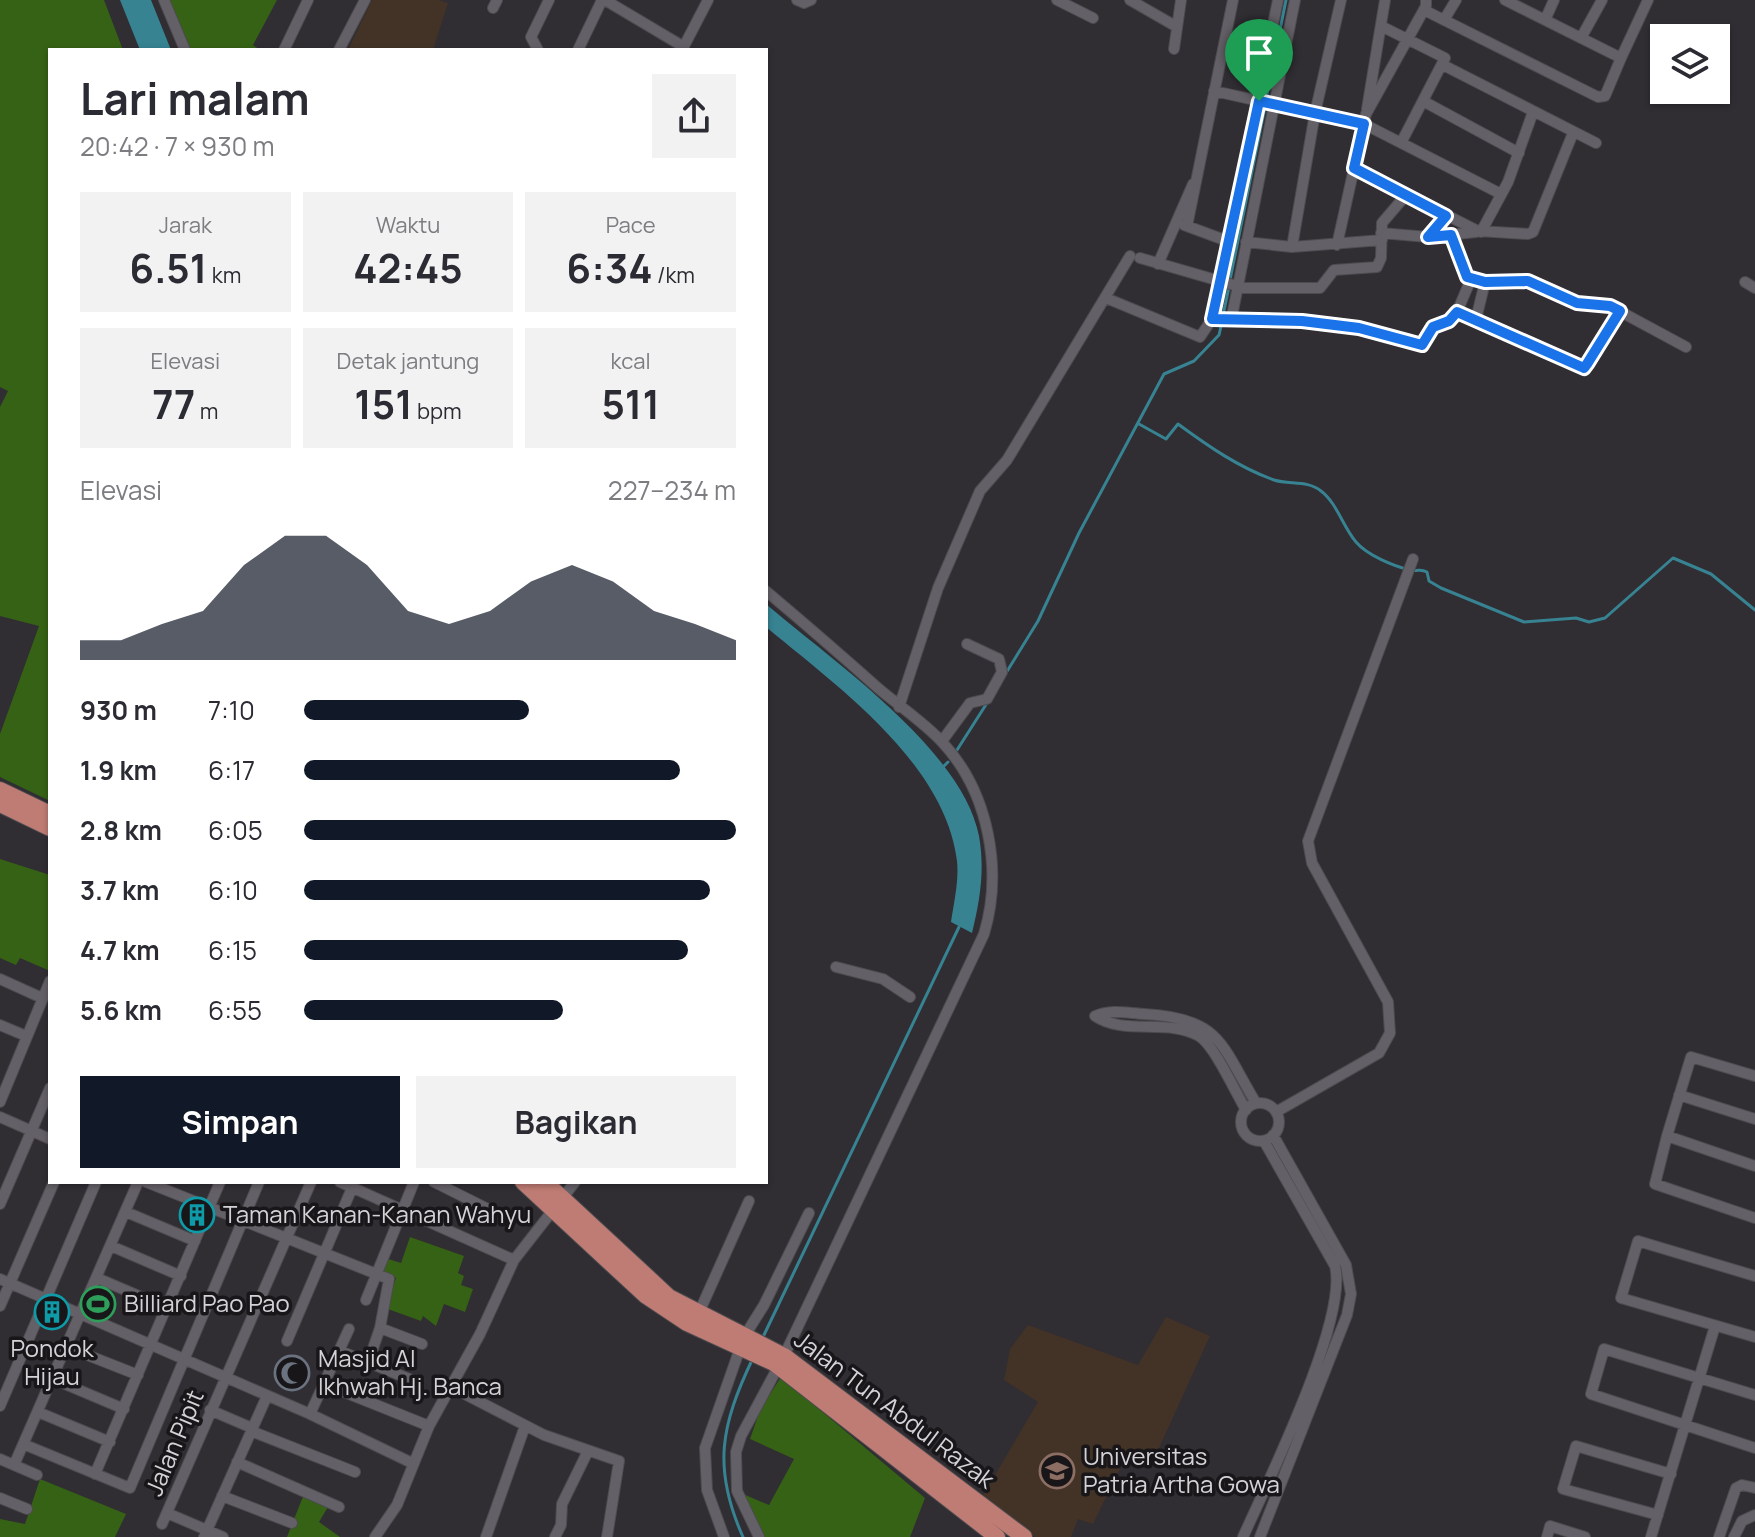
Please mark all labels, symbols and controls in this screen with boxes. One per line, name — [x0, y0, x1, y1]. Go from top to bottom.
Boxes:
pin — [1225, 19, 1293, 101]
map controls — [1650, 24, 1730, 104]
button: layers — [1650, 24, 1730, 104]
icon: arrive — [1237, 31, 1281, 75]
text: Lari malam — [80, 68, 310, 128]
button: share — [652, 74, 736, 158]
text: 20:42 · 7 × 930 m — [80, 128, 275, 164]
text: Jarak — [159, 210, 212, 240]
text: Waktu — [376, 210, 440, 240]
text: Pace — [606, 210, 656, 240]
text: 6.51 — [129, 240, 207, 295]
text: 42:45 — [353, 240, 463, 295]
text: 6:34 — [566, 240, 653, 295]
text: km — [207, 260, 241, 290]
text: /km — [653, 260, 695, 290]
text: Elevasi — [151, 346, 220, 376]
text: Detak jantung — [337, 346, 479, 376]
text: kcal — [611, 346, 651, 376]
text: 77 — [152, 376, 195, 431]
text: 151 — [354, 376, 413, 431]
text: 511 — [601, 376, 660, 431]
text: m — [195, 396, 218, 426]
text: bpm — [413, 396, 462, 426]
text: Elevasi — [80, 472, 162, 508]
text: 227–234 m — [608, 472, 736, 508]
text: 930 m — [80, 692, 157, 728]
text: 7:10 — [208, 692, 255, 728]
text: 1.9 km — [80, 752, 157, 788]
text: 6:17 — [208, 752, 255, 788]
text: 2.8 km — [80, 812, 162, 848]
text: 6:05 — [208, 812, 263, 848]
text: 3.7 km — [80, 872, 159, 908]
text: 6:10 — [208, 872, 258, 908]
text: 4.7 km — [80, 932, 160, 968]
text: 6:15 — [208, 932, 257, 968]
text: 5.6 km — [80, 992, 162, 1028]
text: 6:55 — [208, 992, 262, 1028]
button: Simpan — [80, 1076, 400, 1168]
button: Bagikan — [416, 1076, 736, 1168]
building icon: Taman Kanan-Kanan Wahyu — [178, 1196, 216, 1234]
place label: Taman Kanan-Kanan Wahyu — [223, 1197, 531, 1230]
sports icon: Billiard Pao Pao — [79, 1285, 117, 1323]
place label: Billiard Pao Pao — [124, 1286, 290, 1319]
building icon: Pondok Hijau — [33, 1293, 71, 1331]
street label: Jalan Tun Abdul Razak — [788, 1323, 1003, 1496]
place label: Pondok Hijau — [10, 1331, 95, 1392]
place label: Masjid Al Ikhwah Hj. Banca — [318, 1341, 502, 1402]
mosque icon: Masjid Al Ikhwah Hj. Banca — [273, 1354, 311, 1392]
street label: Jalan Pipit — [137, 1384, 211, 1500]
place label: Universitas Patria Artha Gowa — [1083, 1439, 1280, 1500]
school or university icon: Universitas Patria Artha Gowa — [1038, 1452, 1076, 1490]

